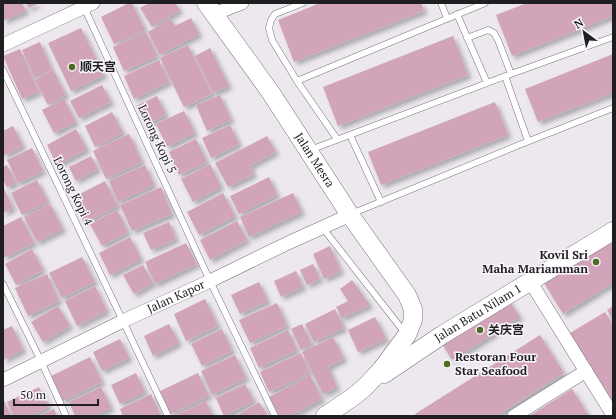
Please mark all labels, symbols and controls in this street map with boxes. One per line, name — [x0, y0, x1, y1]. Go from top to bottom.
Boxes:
north arrow — [564, 12, 604, 52]
text: N — [571, 15, 587, 32]
place label: 顺天宫 — [80, 59, 116, 74]
marker: 顺天宫 — [67, 62, 77, 72]
street label: Lorong Kopi 5 — [135, 102, 180, 176]
street label: Jalan Mesra — [292, 130, 338, 190]
street label: Lorong Kopi 4 — [50, 154, 97, 228]
place label: Kovil Sri Maha Mariamman — [482, 247, 588, 276]
marker: Kovil Sri Maha Mariamman — [591, 257, 601, 267]
street label: Jalan Kapor — [145, 276, 207, 316]
street label: Jalan Batu Nilam 1 — [431, 280, 524, 345]
place label: 关庆宫 — [488, 322, 524, 337]
marker: 关庆宫 — [475, 325, 485, 335]
place label: Restoran Four Star Seafood — [455, 349, 537, 378]
marker: Restoran Four Star Seafood — [442, 359, 452, 369]
scale bar — [14, 381, 98, 407]
text: 50 m — [20, 387, 47, 402]

